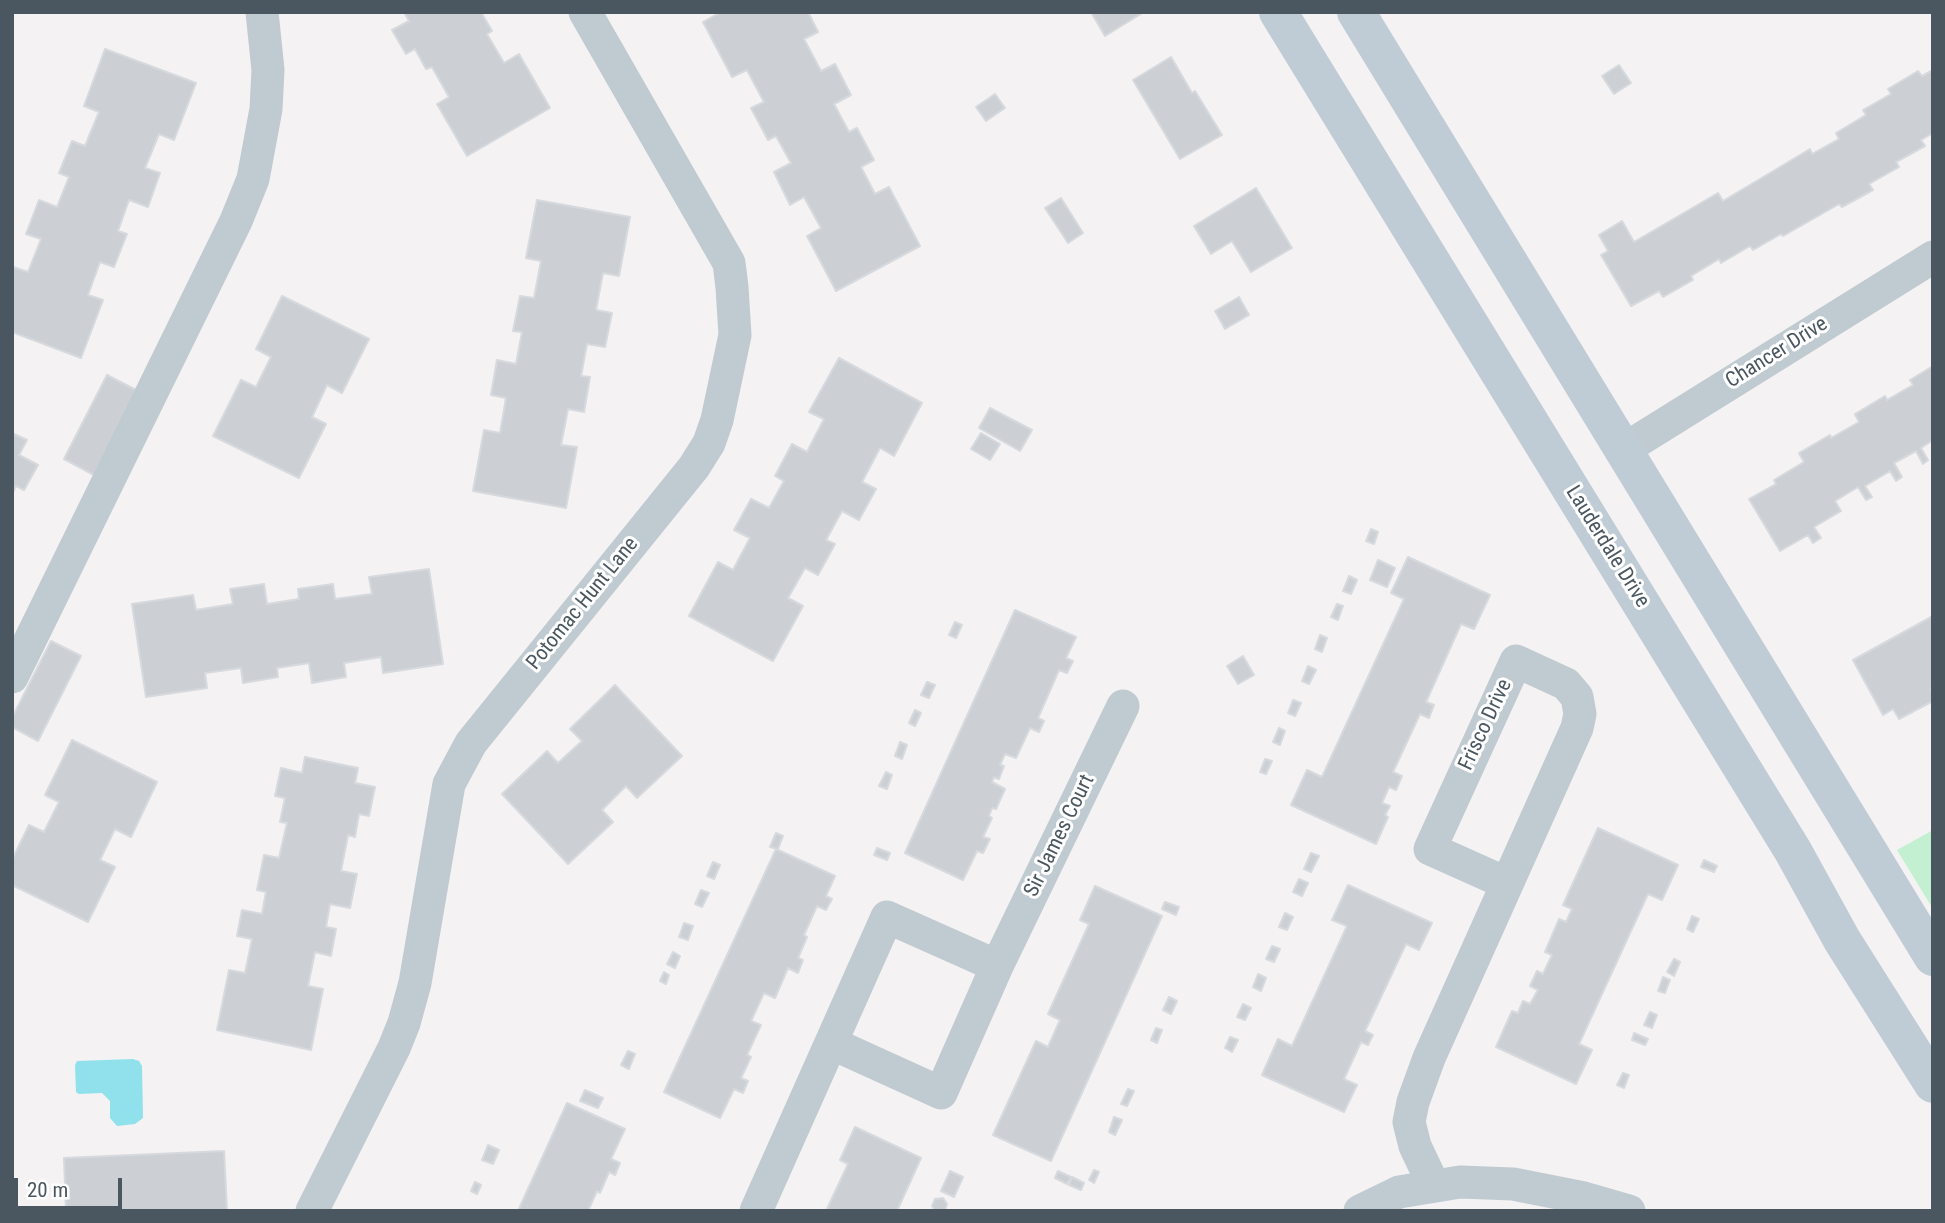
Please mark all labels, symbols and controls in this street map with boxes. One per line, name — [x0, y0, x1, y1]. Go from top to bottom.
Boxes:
street label: Chancer Drive — [1722, 312, 1832, 394]
street label: Lauderdale Drive — [1560, 482, 1654, 612]
street label: Potomac Hunt Lane — [522, 533, 644, 675]
street label: Frisco Drive — [1454, 675, 1518, 775]
street label: Sir James Court — [1020, 771, 1100, 901]
scale bar — [18, 1164, 126, 1208]
text: 20 m — [27, 1178, 68, 1202]

